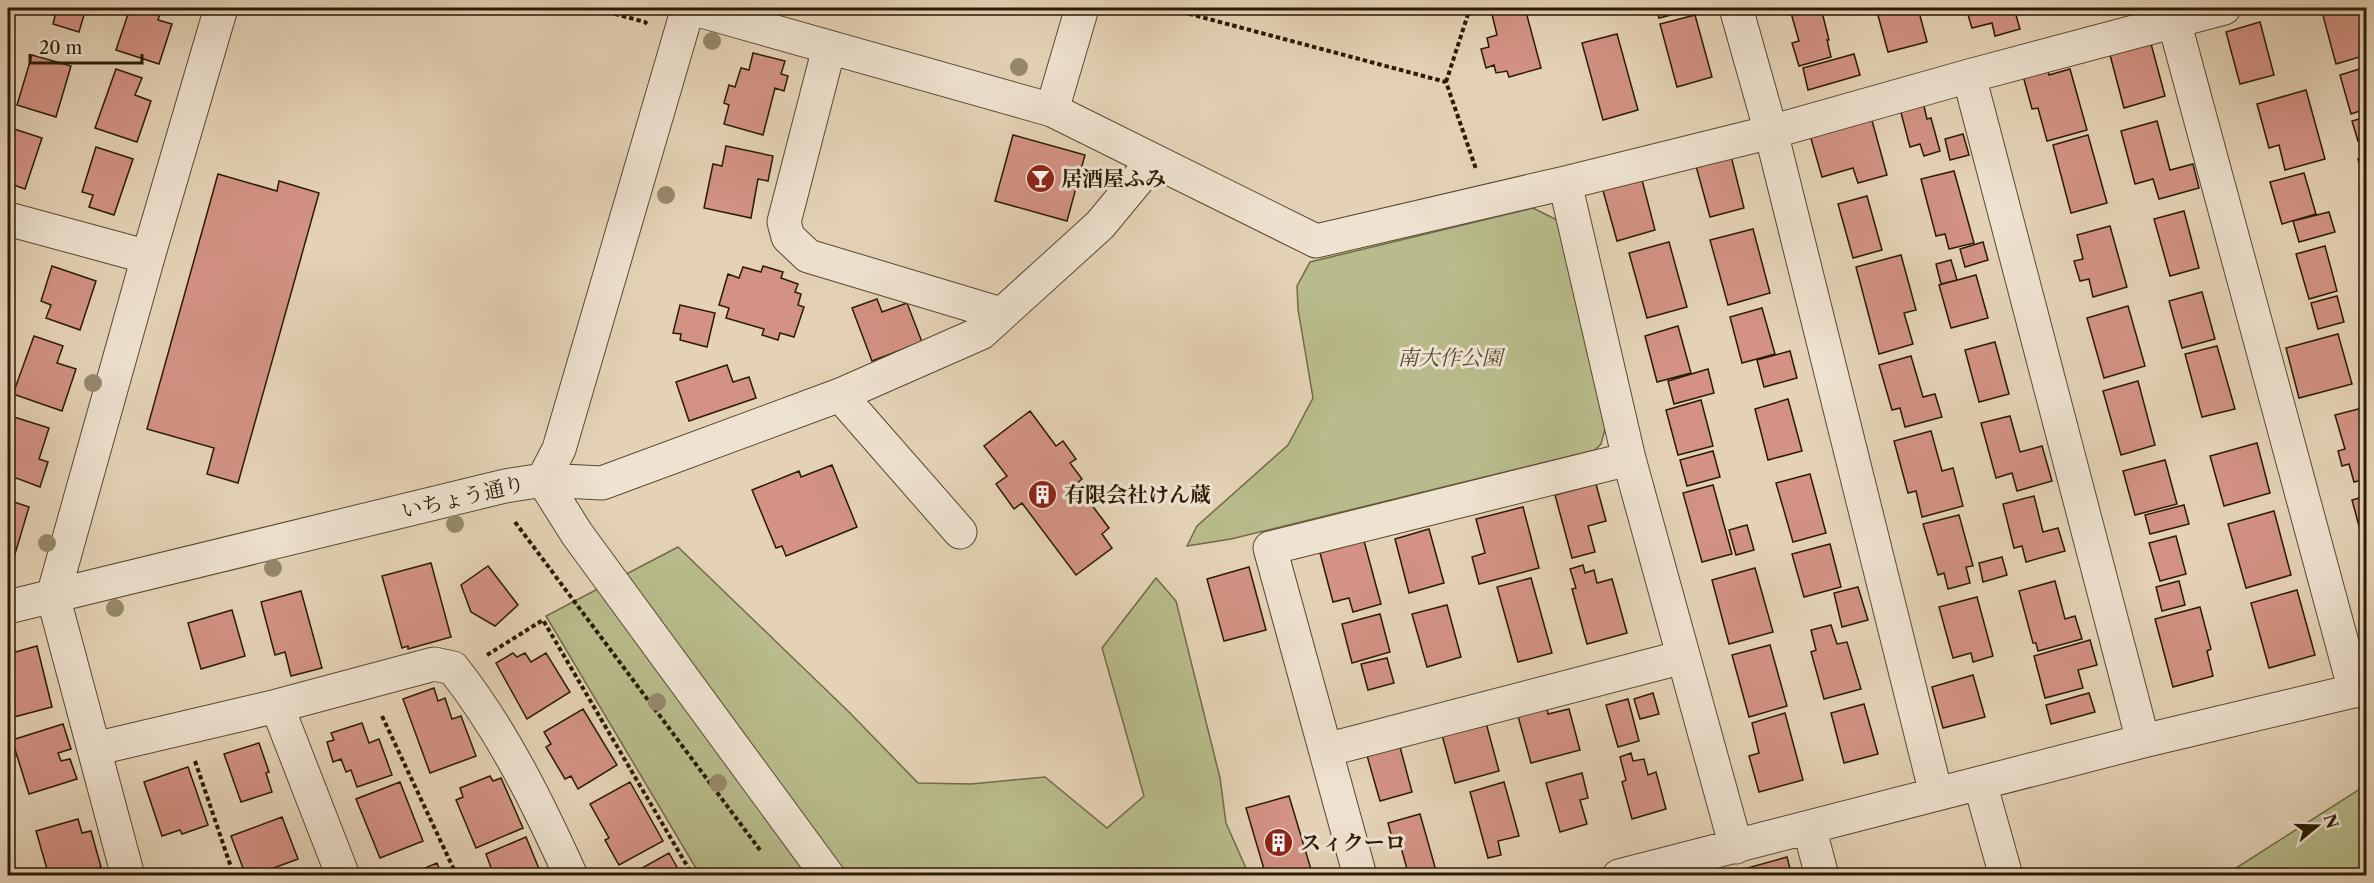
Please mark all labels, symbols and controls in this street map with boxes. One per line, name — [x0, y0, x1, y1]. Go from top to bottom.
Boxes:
scale bar — [30, 27, 142, 65]
text: 20 m — [39, 37, 83, 59]
bar icon: 居酒屋ふみ — [1024, 162, 1056, 194]
place label: 居酒屋ふみ — [1061, 166, 1166, 191]
park label: 南大作公園 — [1398, 345, 1505, 370]
street label: いちょう通り — [399, 471, 527, 523]
building icon: 有限会社けん蔵 — [1027, 478, 1059, 510]
place label: 有限会社けん蔵 — [1064, 482, 1211, 507]
north arrow — [2287, 796, 2347, 856]
text: N — [2319, 811, 2343, 831]
building icon: スィクーロ — [1263, 826, 1295, 858]
place label: スィクーロ — [1300, 830, 1406, 855]

